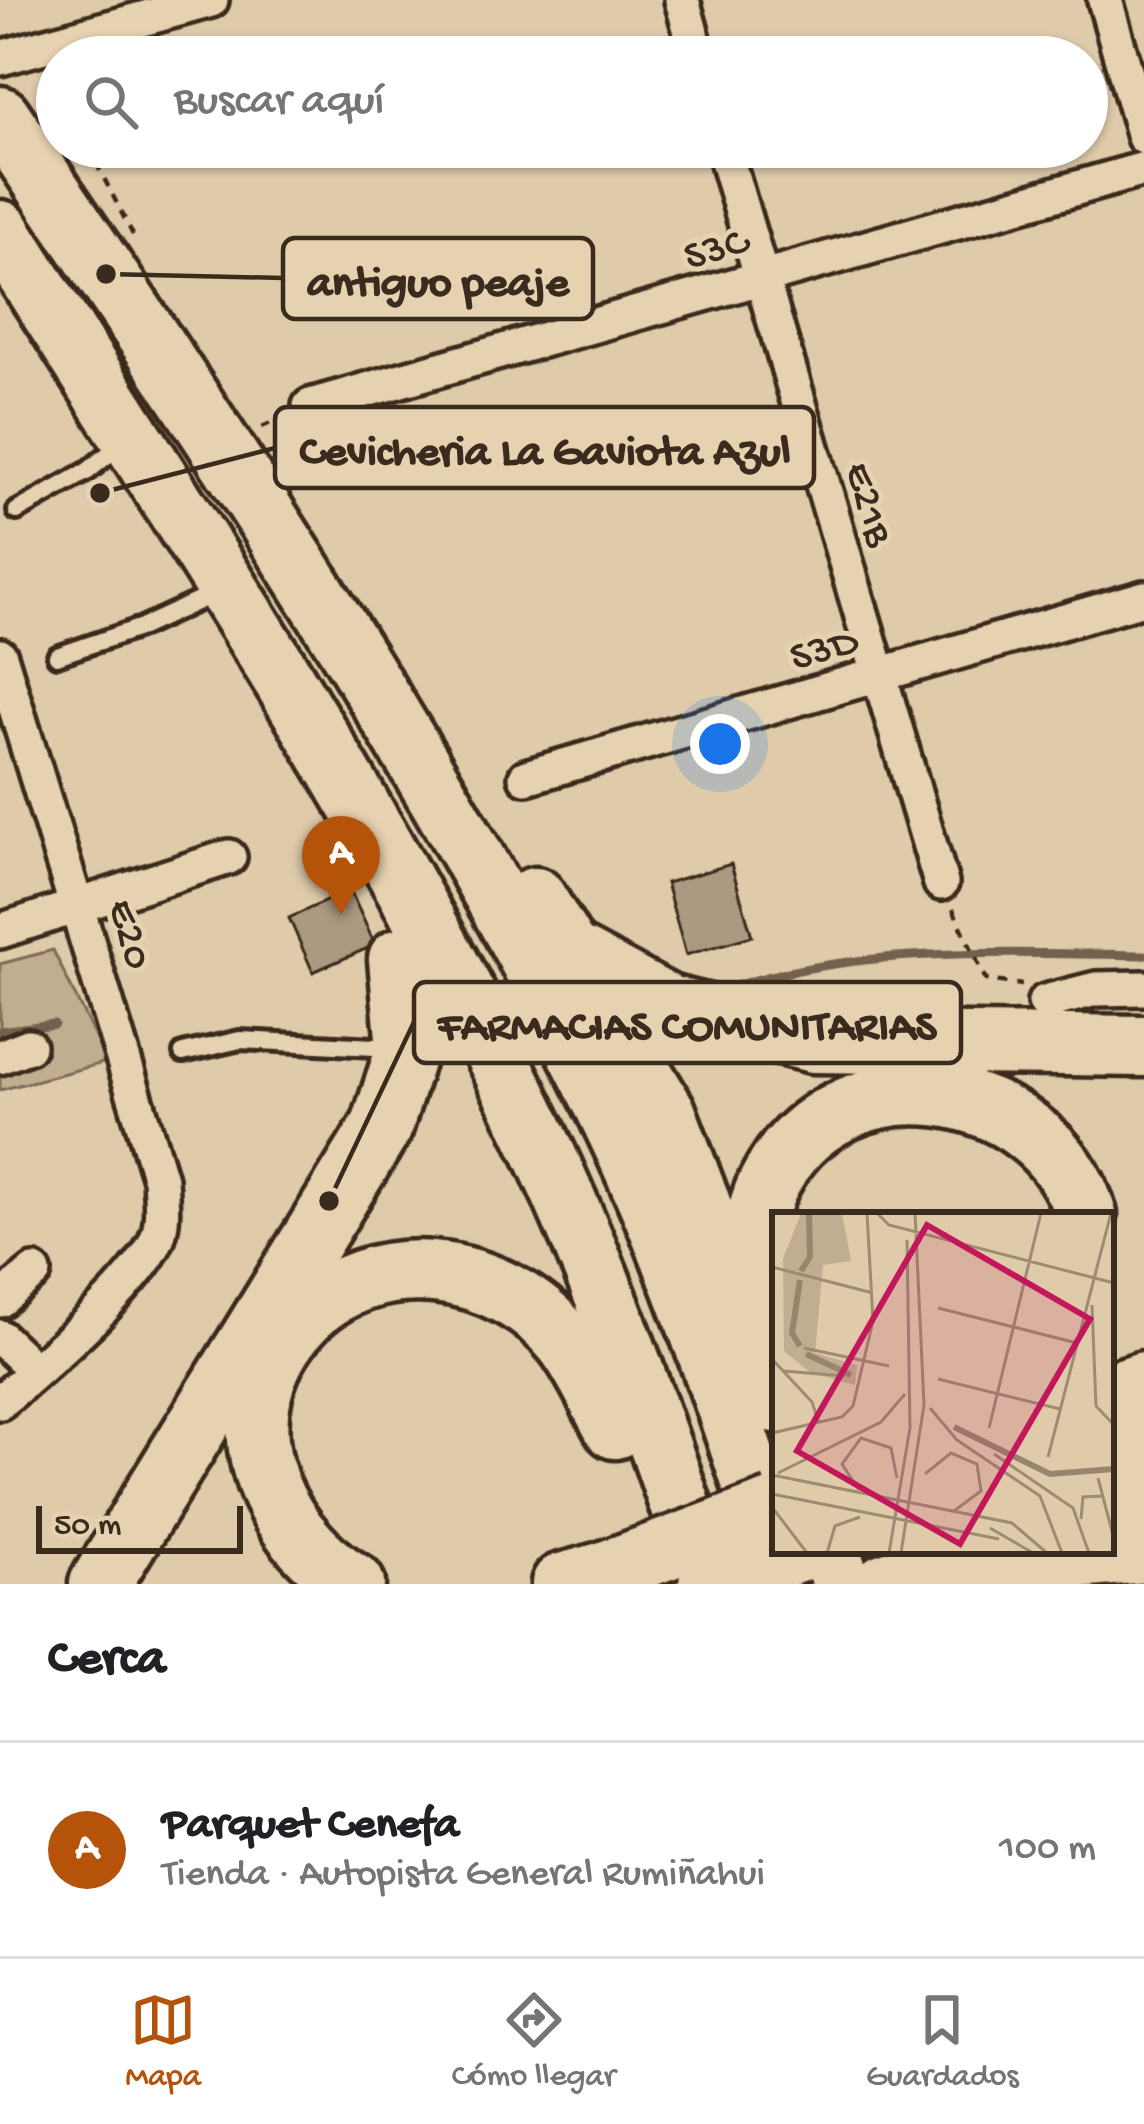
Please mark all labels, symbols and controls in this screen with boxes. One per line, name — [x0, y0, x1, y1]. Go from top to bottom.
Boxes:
search box — [36, 36, 1108, 168]
icon: search — [78, 69, 144, 135]
text: Buscar aquí — [174, 76, 384, 129]
street label: S3C — [680, 219, 758, 285]
callout: antiguo peaje — [283, 238, 593, 319]
text: antiguo peaje — [306, 259, 571, 312]
callout: Cevicheria La Gaviota Azul — [275, 407, 814, 488]
text: Cevicheria La Gaviota Azul — [299, 428, 791, 481]
street label: E21B — [830, 457, 902, 554]
street label: S3D — [785, 619, 865, 685]
your location — [690, 714, 750, 774]
pin: A — [302, 816, 380, 915]
street label: E20 — [94, 894, 160, 976]
callout: FARMACIAS COMUNITARIAS — [414, 982, 961, 1063]
text: FARMACIAS COMUNITARIAS — [436, 1003, 937, 1056]
inset map — [772, 1212, 1114, 1554]
scale bar — [36, 1500, 243, 1553]
text: 50 m — [54, 1508, 121, 1546]
text: Cerca — [48, 1632, 166, 1692]
text: Parquet Cenefa — [162, 1800, 459, 1853]
text: A — [75, 1827, 99, 1873]
text: 100 m — [999, 1827, 1096, 1873]
text: Tienda · Autopista General Rumiñahui — [162, 1853, 765, 1899]
tab: Mapa — [125, 1987, 201, 2097]
tab: Cómo llegar — [452, 1987, 615, 2097]
tab: Guardados — [866, 1987, 1019, 2097]

